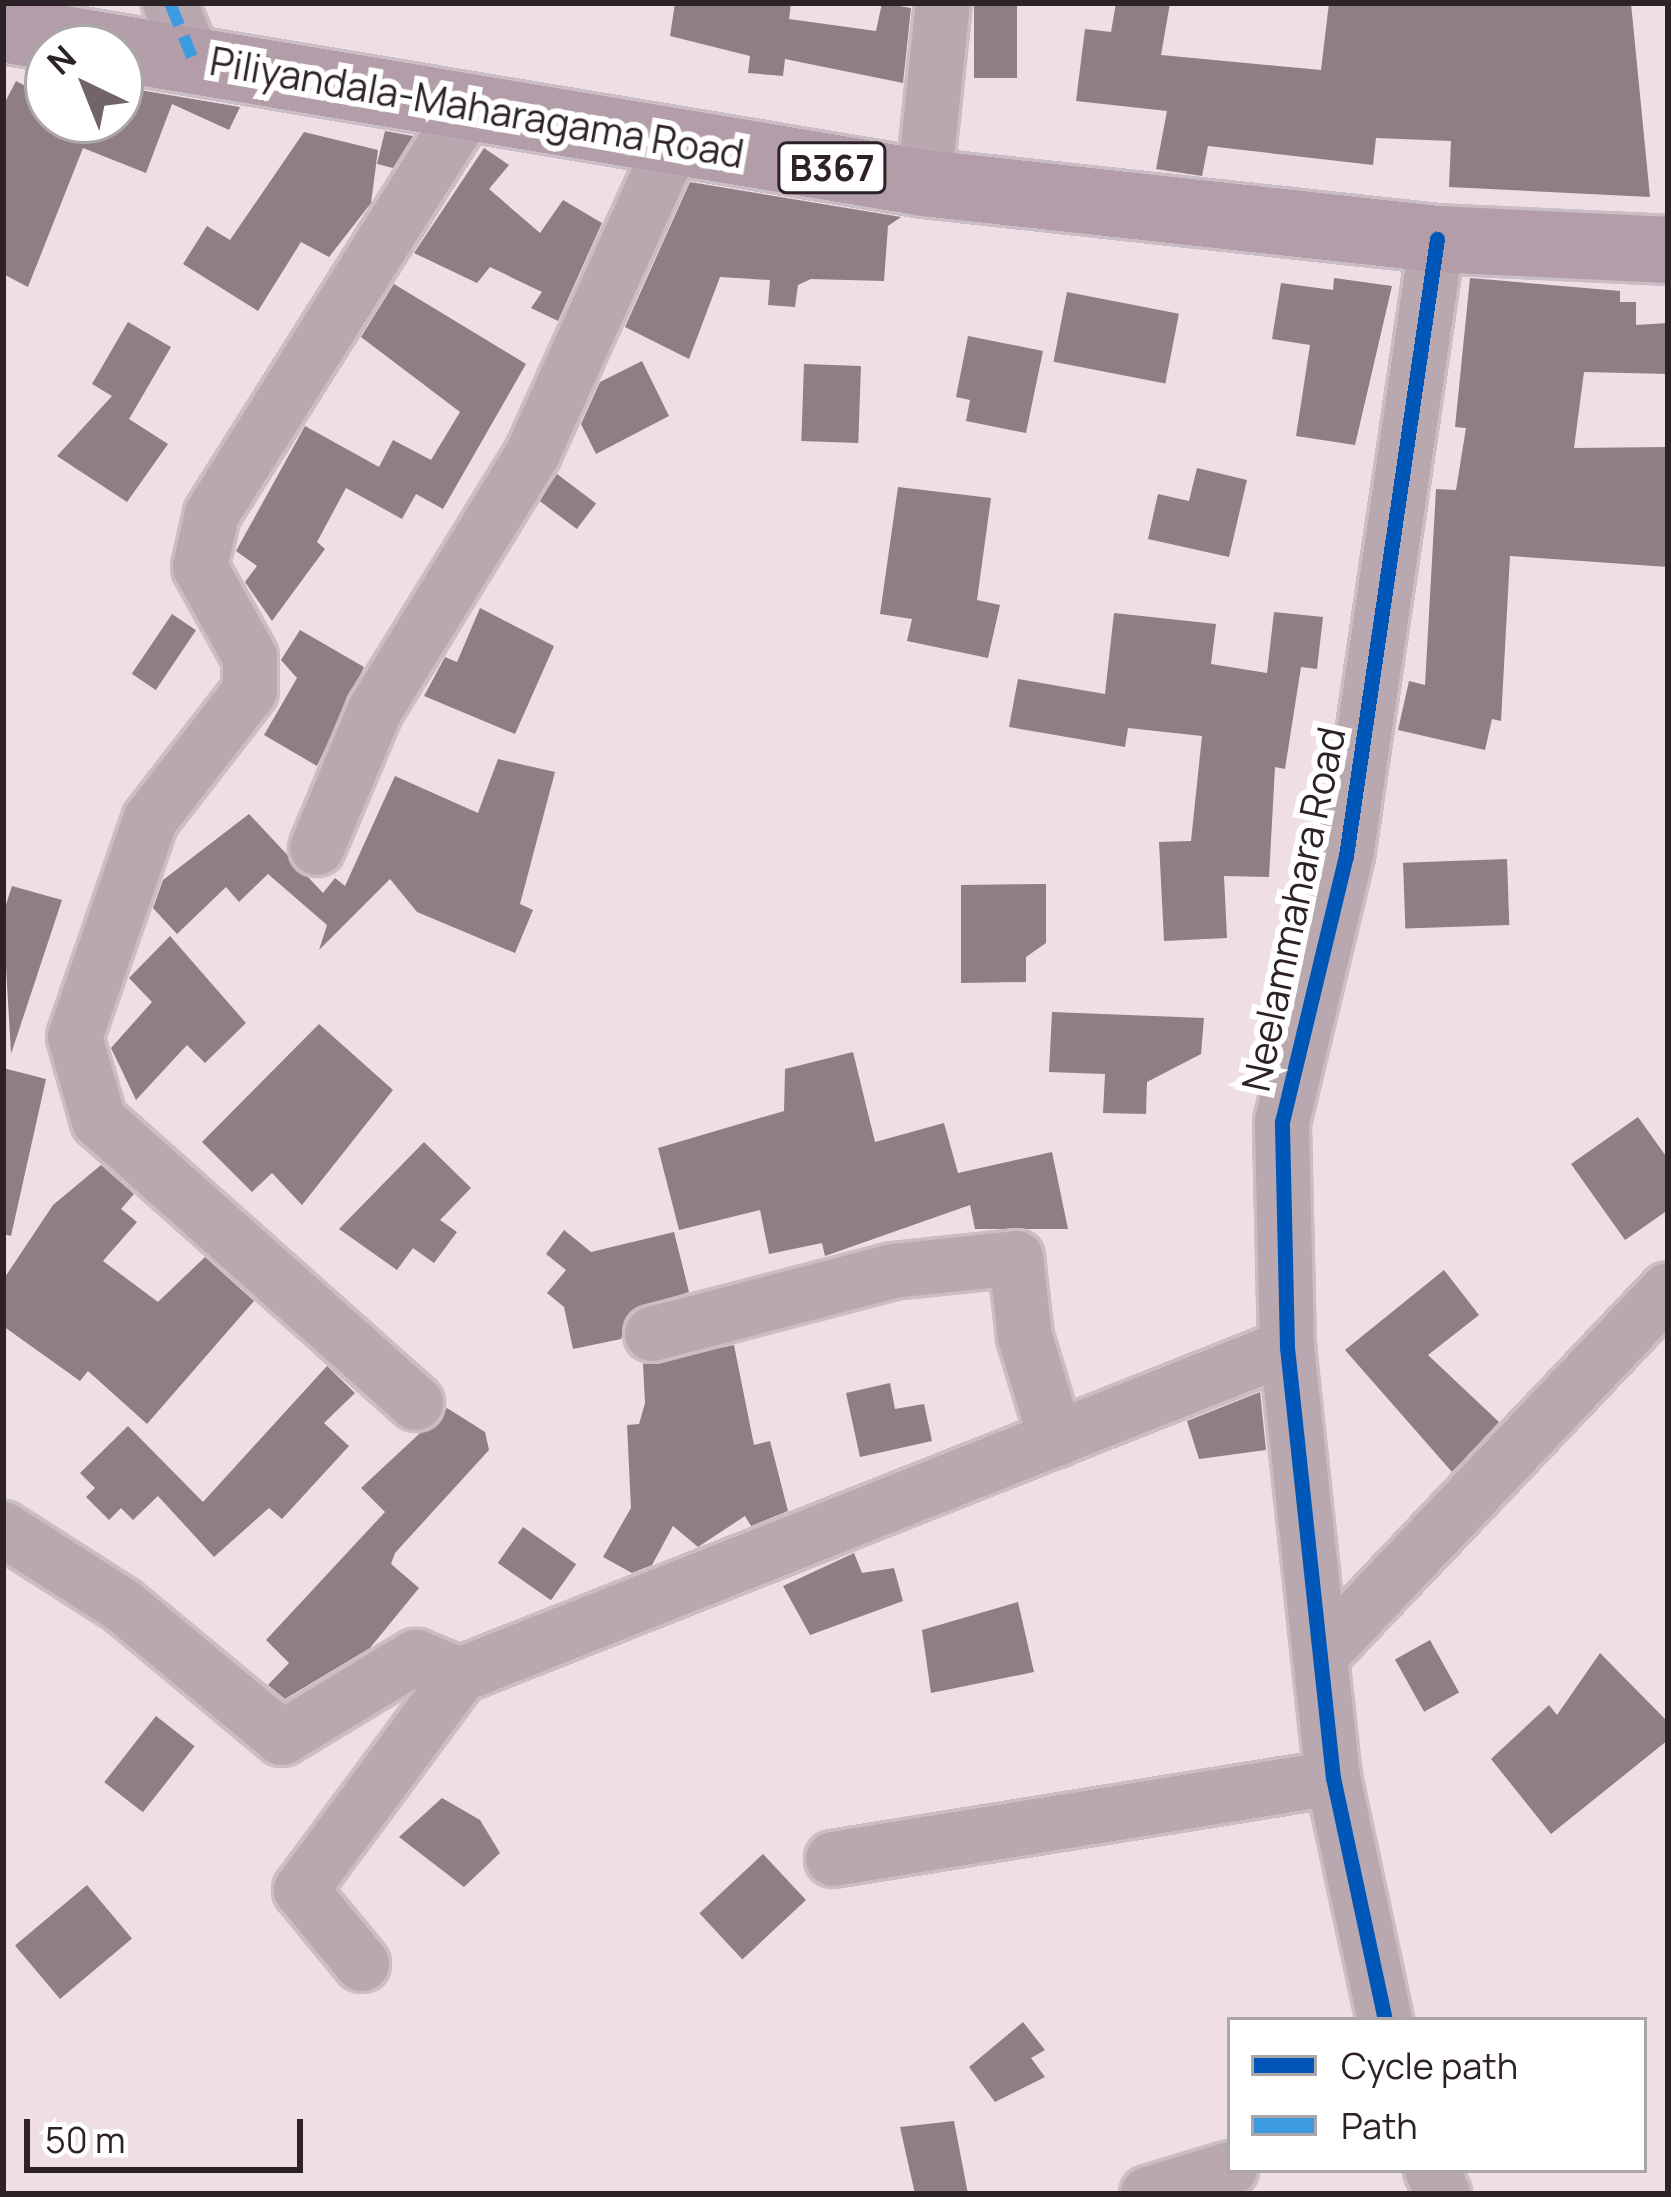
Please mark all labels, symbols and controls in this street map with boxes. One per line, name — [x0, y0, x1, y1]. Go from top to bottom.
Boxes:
north arrow — [24, 24, 144, 144]
text: N — [37, 35, 85, 84]
street label: Piliyandala-Maharagama Road — [206, 37, 748, 177]
road number: B367 — [775, 138, 889, 198]
street label: Neelammahara Road — [1232, 723, 1354, 1095]
legend — [1227, 2017, 1647, 2173]
text: Cycle path — [1341, 2041, 1518, 2090]
scale bar — [30, 2095, 309, 2169]
text: Path — [1341, 2101, 1418, 2150]
text: 50 m — [45, 2115, 125, 2164]

